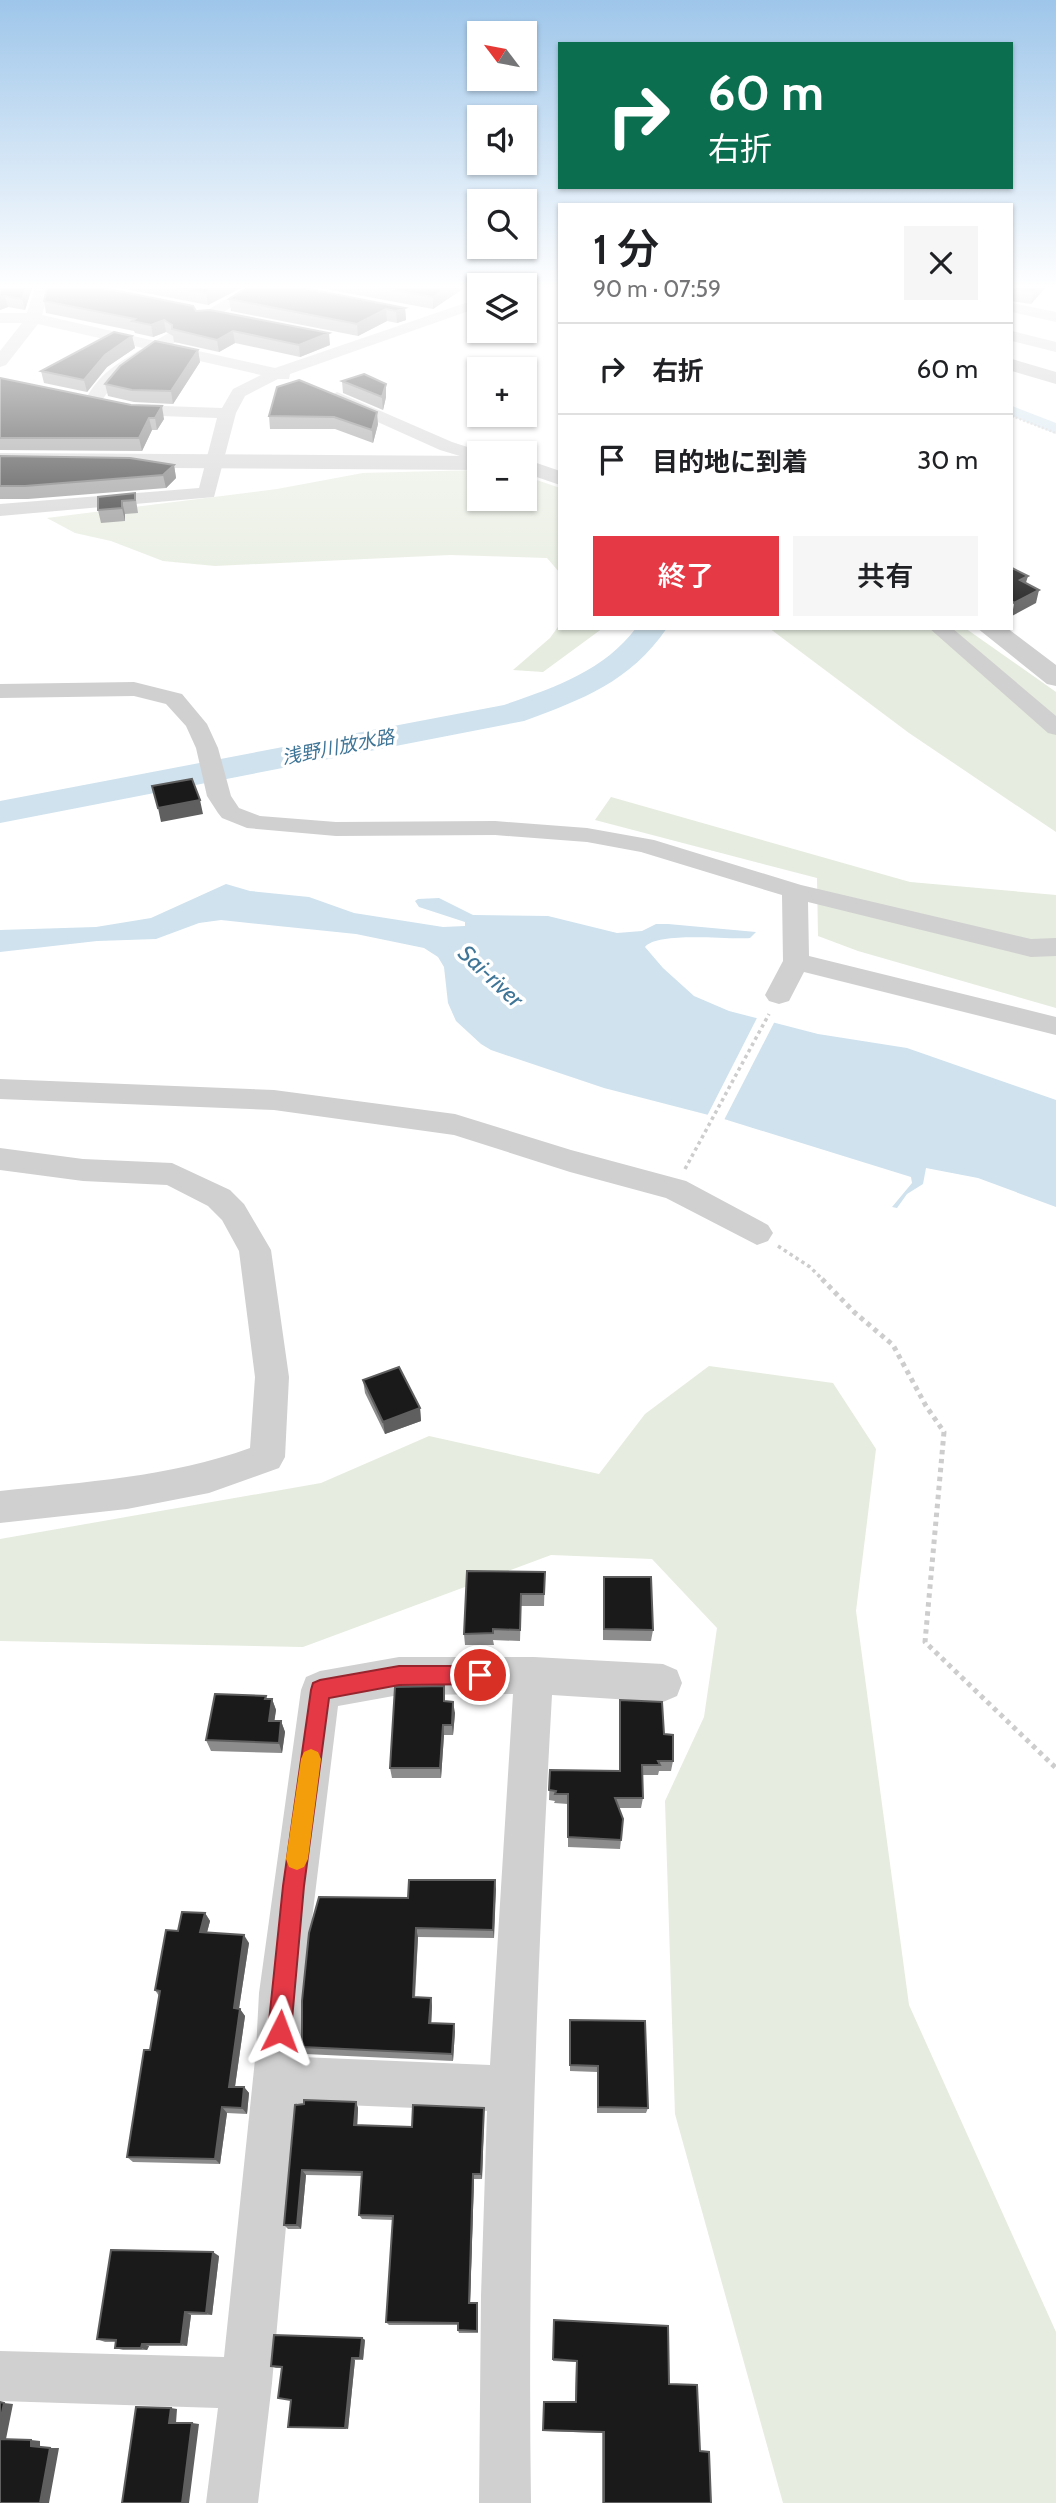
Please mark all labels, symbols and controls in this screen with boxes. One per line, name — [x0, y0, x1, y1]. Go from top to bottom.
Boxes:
north arrow — [467, 21, 537, 91]
map controls — [467, 21, 537, 511]
text: 60 m — [708, 63, 824, 122]
icon: right — [593, 70, 684, 161]
button: sound — [467, 105, 537, 175]
text: 右折 — [708, 129, 772, 168]
button: search — [467, 189, 537, 259]
text: 1 分 — [593, 223, 659, 275]
button: close — [904, 226, 978, 300]
button: layers — [467, 273, 537, 343]
text: 90 m · 07:59 — [593, 275, 721, 303]
icon: right — [593, 350, 631, 388]
text: 60 m — [916, 353, 978, 385]
text: 右折 — [652, 355, 704, 387]
button: + — [467, 357, 537, 427]
button: − — [467, 441, 537, 511]
icon: arrive — [593, 441, 631, 479]
text: 30 m — [917, 444, 978, 476]
text: 目的地に到着 — [652, 446, 808, 478]
button: 終了 — [593, 536, 779, 616]
button: 共有 — [793, 536, 978, 616]
water label: 浅野川放水路 — [280, 724, 398, 769]
water label: Sai-river — [453, 939, 530, 1014]
pin — [450, 1645, 510, 1705]
icon: arrive — [461, 1656, 499, 1694]
position arrow — [243, 1994, 317, 2068]

